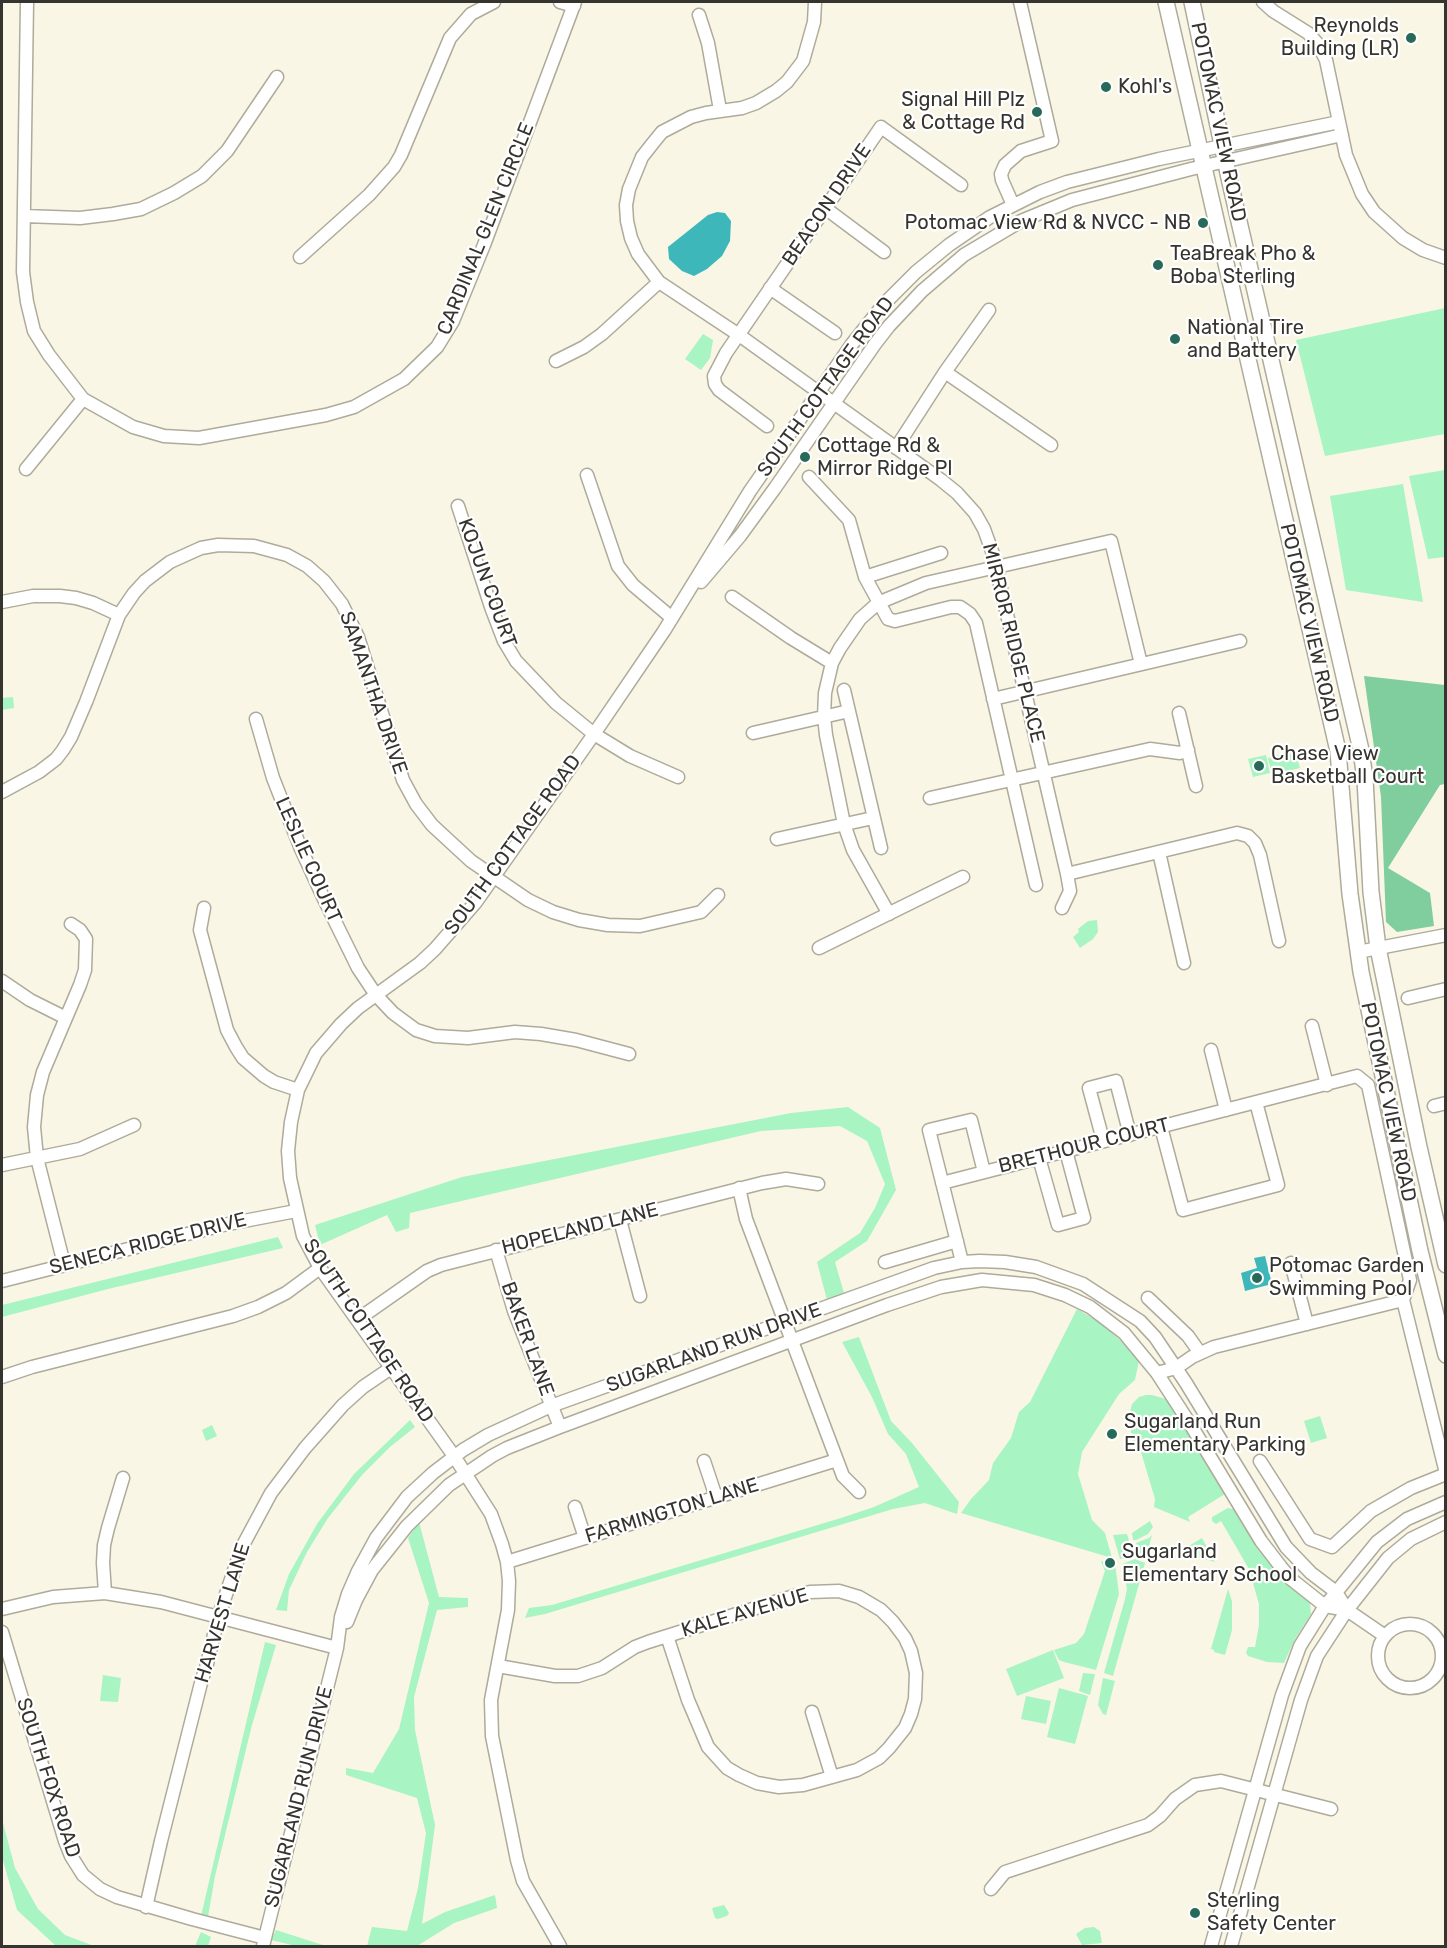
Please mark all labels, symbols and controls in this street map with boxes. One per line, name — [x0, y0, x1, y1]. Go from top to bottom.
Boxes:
place label: Reynolds Building (LR) — [1281, 14, 1399, 61]
street label: POTOMAC VIEW ROAD — [1185, 20, 1251, 224]
marker: Reynolds Building (LR) — [1404, 31, 1418, 45]
place label: Kohl's — [1118, 75, 1172, 99]
marker: Kohl's — [1099, 80, 1113, 94]
place label: Signal Hill Plz & Cottage Rd — [901, 88, 1025, 135]
marker: Signal Hill Plz & Cottage Rd — [1030, 105, 1044, 119]
street label: CARDINAL GLEN CIRCLE — [432, 119, 540, 339]
street label: BEACON DRIVE — [777, 139, 877, 271]
place label: Potomac View Rd & NVCC - NB — [905, 211, 1191, 235]
marker: Potomac View Rd & NVCC - NB — [1196, 216, 1210, 230]
place label: TeaBreak Pho & Boba Sterling — [1170, 242, 1315, 289]
marker: TeaBreak Pho & Boba Sterling — [1151, 258, 1165, 272]
street label: SOUTH COTTAGE ROAD — [753, 292, 899, 482]
place label: National Tire and Battery — [1187, 316, 1304, 363]
marker: National Tire and Battery — [1168, 332, 1182, 346]
place label: Cottage Rd & Mirror Ridge Pl — [817, 434, 952, 481]
marker: Cottage Rd & Mirror Ridge Pl — [798, 450, 812, 464]
street label: KOJUN COURT — [453, 515, 521, 651]
street label: POTOMAC VIEW ROAD — [1274, 521, 1344, 725]
street label: MIRROR RIDGE PLACE — [977, 541, 1049, 745]
street label: SAMANTHA DRIVE — [334, 608, 412, 778]
place label: Chase View Basketball Court — [1271, 742, 1424, 789]
street label: SOUTH COTTAGE ROAD — [440, 750, 586, 940]
marker: Chase View Basketball Court — [1252, 759, 1266, 773]
street label: LESLIE COURT — [270, 793, 346, 927]
street label: POTOMAC VIEW ROAD — [1355, 1000, 1421, 1204]
street label: BRETHOUR COURT — [996, 1113, 1172, 1179]
street label: HOPELAND LANE — [499, 1198, 661, 1260]
street label: SENECA RIDGE DRIVE — [47, 1208, 249, 1280]
street label: SOUTH COTTAGE ROAD — [298, 1235, 438, 1427]
place label: Potomac Garden Swimming Pool — [1269, 1254, 1424, 1301]
marker: Potomac Garden Swimming Pool — [1250, 1271, 1264, 1285]
street label: BAKER LANE — [495, 1279, 559, 1399]
street label: SUGARLAND RUN DRIVE — [603, 1298, 825, 1398]
place label: Sugarland Run Elementary Parking — [1124, 1410, 1306, 1457]
marker: Sugarland Run Elementary Parking — [1105, 1427, 1119, 1441]
street label: FARMINGTON LANE — [582, 1473, 762, 1549]
street label: HARVEST LANE — [190, 1540, 256, 1686]
place label: Sugarland Elementary School — [1122, 1540, 1297, 1587]
marker: Sugarland Elementary School — [1103, 1556, 1117, 1570]
street label: KALE AVENUE — [679, 1583, 811, 1643]
street label: SUGARLAND RUN DRIVE — [260, 1684, 338, 1910]
street label: SOUTH FOX ROAD — [11, 1695, 85, 1861]
place label: Sterling Safety Center — [1207, 1889, 1336, 1936]
marker: Sterling Safety Center — [1188, 1906, 1202, 1920]

